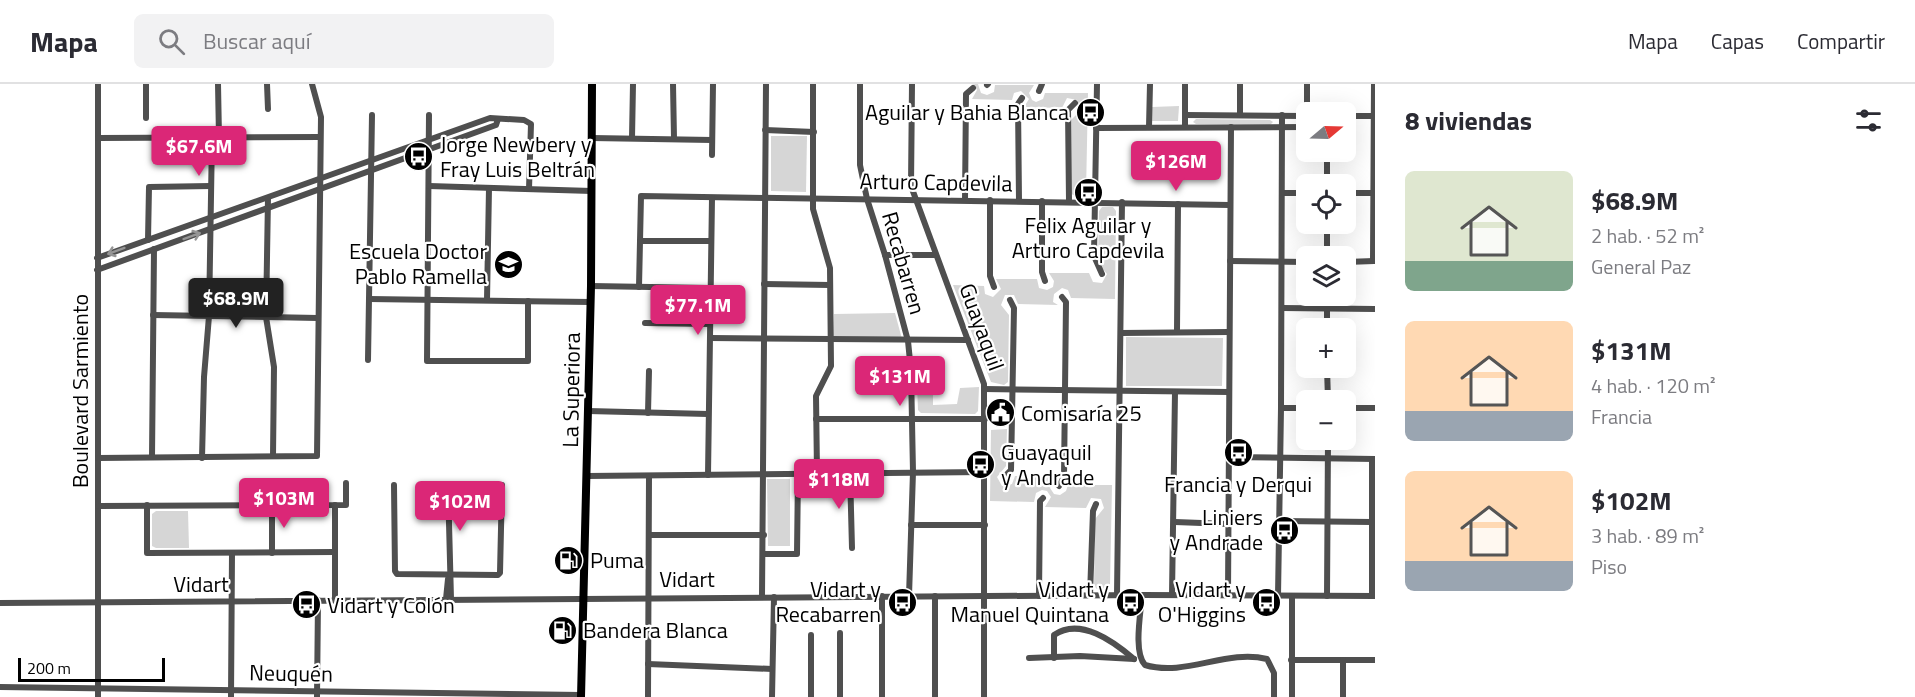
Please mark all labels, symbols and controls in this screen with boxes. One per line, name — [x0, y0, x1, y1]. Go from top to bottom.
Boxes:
search box — [134, 14, 554, 68]
text: Mapa — [30, 20, 98, 63]
text: Buscar aquí — [203, 24, 311, 58]
icon: search — [155, 25, 188, 58]
text: Mapa — [1628, 25, 1678, 57]
text: Capas — [1711, 25, 1764, 57]
text: Compartir — [1797, 25, 1885, 57]
place label: Aguilar y Bahia Blanca — [865, 95, 1069, 129]
bus stop icon: Aguilar y Bahia Blanca — [1074, 96, 1106, 128]
text: 8 viviendas — [1405, 101, 1532, 140]
north arrow — [1296, 102, 1356, 162]
map controls — [1296, 102, 1356, 450]
icon: filters — [1852, 104, 1885, 137]
pin: $67.6M — [150, 126, 248, 177]
place label: Jorge Newbery y Fray Luis Beltrán — [440, 127, 595, 186]
text: $67.6M — [165, 130, 233, 161]
bus stop icon: Jorge Newbery y Fray Luis Beltrán — [403, 141, 435, 173]
pin: $126M — [1134, 141, 1218, 192]
text: $126M — [1145, 145, 1207, 176]
street label: Arturo Capdevila — [859, 164, 1013, 200]
button: locate — [1296, 174, 1356, 234]
bus stop icon: Felix Aguilar y Arturo Capdevila — [1072, 177, 1104, 209]
text: $68.9M — [1591, 181, 1678, 220]
icon: home — [1453, 195, 1525, 267]
street label: Recabarren — [873, 208, 935, 318]
place label: Felix Aguilar y Arturo Capdevila — [1012, 208, 1164, 267]
text: 2 hab. · 52 m² — [1591, 220, 1704, 251]
one-way arrow — [182, 230, 200, 241]
place label: Escuela Doctor Pablo Ramella — [349, 234, 487, 293]
button: layers — [1296, 246, 1356, 306]
one-way arrow — [107, 247, 126, 258]
school or university icon: Escuela Doctor Pablo Ramella — [492, 248, 524, 280]
text: General Paz — [1591, 251, 1691, 282]
pin: $68.9M — [187, 278, 285, 329]
street label: Guayaquil — [951, 279, 1013, 375]
text: $68.9M — [202, 282, 270, 313]
pin: $77.1M — [649, 285, 747, 336]
text: $77.1M — [664, 289, 732, 320]
street label: Boulevard Sarmiento — [63, 294, 97, 488]
button: + — [1296, 318, 1356, 378]
text: $131M — [1591, 331, 1672, 370]
street label: La Superiora — [553, 332, 589, 448]
icon: home — [1453, 345, 1525, 417]
pin: $131M — [858, 356, 942, 407]
text: $131M — [869, 360, 931, 391]
text: 4 hab. · 120 m² — [1591, 370, 1716, 401]
button: − — [1296, 390, 1356, 450]
place label: Comisaría 25 — [1021, 396, 1142, 430]
public building icon: Comisaría 25 — [984, 397, 1016, 429]
text: Francia — [1591, 401, 1652, 432]
place label: Guayaquil y Andrade — [1001, 435, 1094, 494]
bus stop icon: Francia y Derqui — [1222, 436, 1254, 468]
bus stop icon: Guayaquil y Andrade — [964, 449, 996, 481]
pin: $118M — [797, 459, 881, 510]
text: $118M — [808, 463, 870, 494]
place label: Francia y Derqui — [1164, 467, 1312, 501]
pin: $103M — [242, 478, 326, 529]
pin: $102M — [418, 481, 502, 532]
text: $102M — [1591, 481, 1672, 520]
text: $103M — [253, 482, 315, 513]
text: $102M — [429, 485, 491, 516]
icon: home — [1453, 495, 1525, 567]
place label: Liniers y Andrade — [1170, 500, 1263, 559]
bus stop icon: Liniers y Andrade — [1268, 514, 1300, 546]
text: 3 hab. · 89 m² — [1591, 520, 1704, 551]
place label: Puma — [590, 543, 644, 577]
fuel station icon: Puma — [553, 544, 585, 576]
text: Piso — [1591, 551, 1627, 582]
street label: Vidart — [659, 562, 715, 596]
street label: Vidart — [173, 567, 229, 601]
place label: Vidart y Recabarren — [775, 572, 881, 631]
place label: Vidart y Manuel Quintana — [951, 572, 1109, 631]
place label: Vidart y O'Higgins — [1158, 572, 1246, 631]
bus stop icon: Vidart y Recabarren — [886, 586, 918, 618]
bus stop icon: Vidart y Manuel Quintana — [1114, 586, 1146, 618]
bus stop icon: Vidart y O'Higgins — [1251, 586, 1283, 618]
place label: Vidart y Colón — [327, 588, 455, 622]
bus stop icon: Vidart y Colón — [290, 589, 322, 621]
place label: Bandera Blanca — [583, 613, 728, 647]
fuel station icon: Bandera Blanca — [546, 614, 578, 646]
scale bar — [18, 655, 165, 682]
street label: Neuquén — [249, 655, 333, 691]
text: 200 m — [27, 656, 71, 680]

